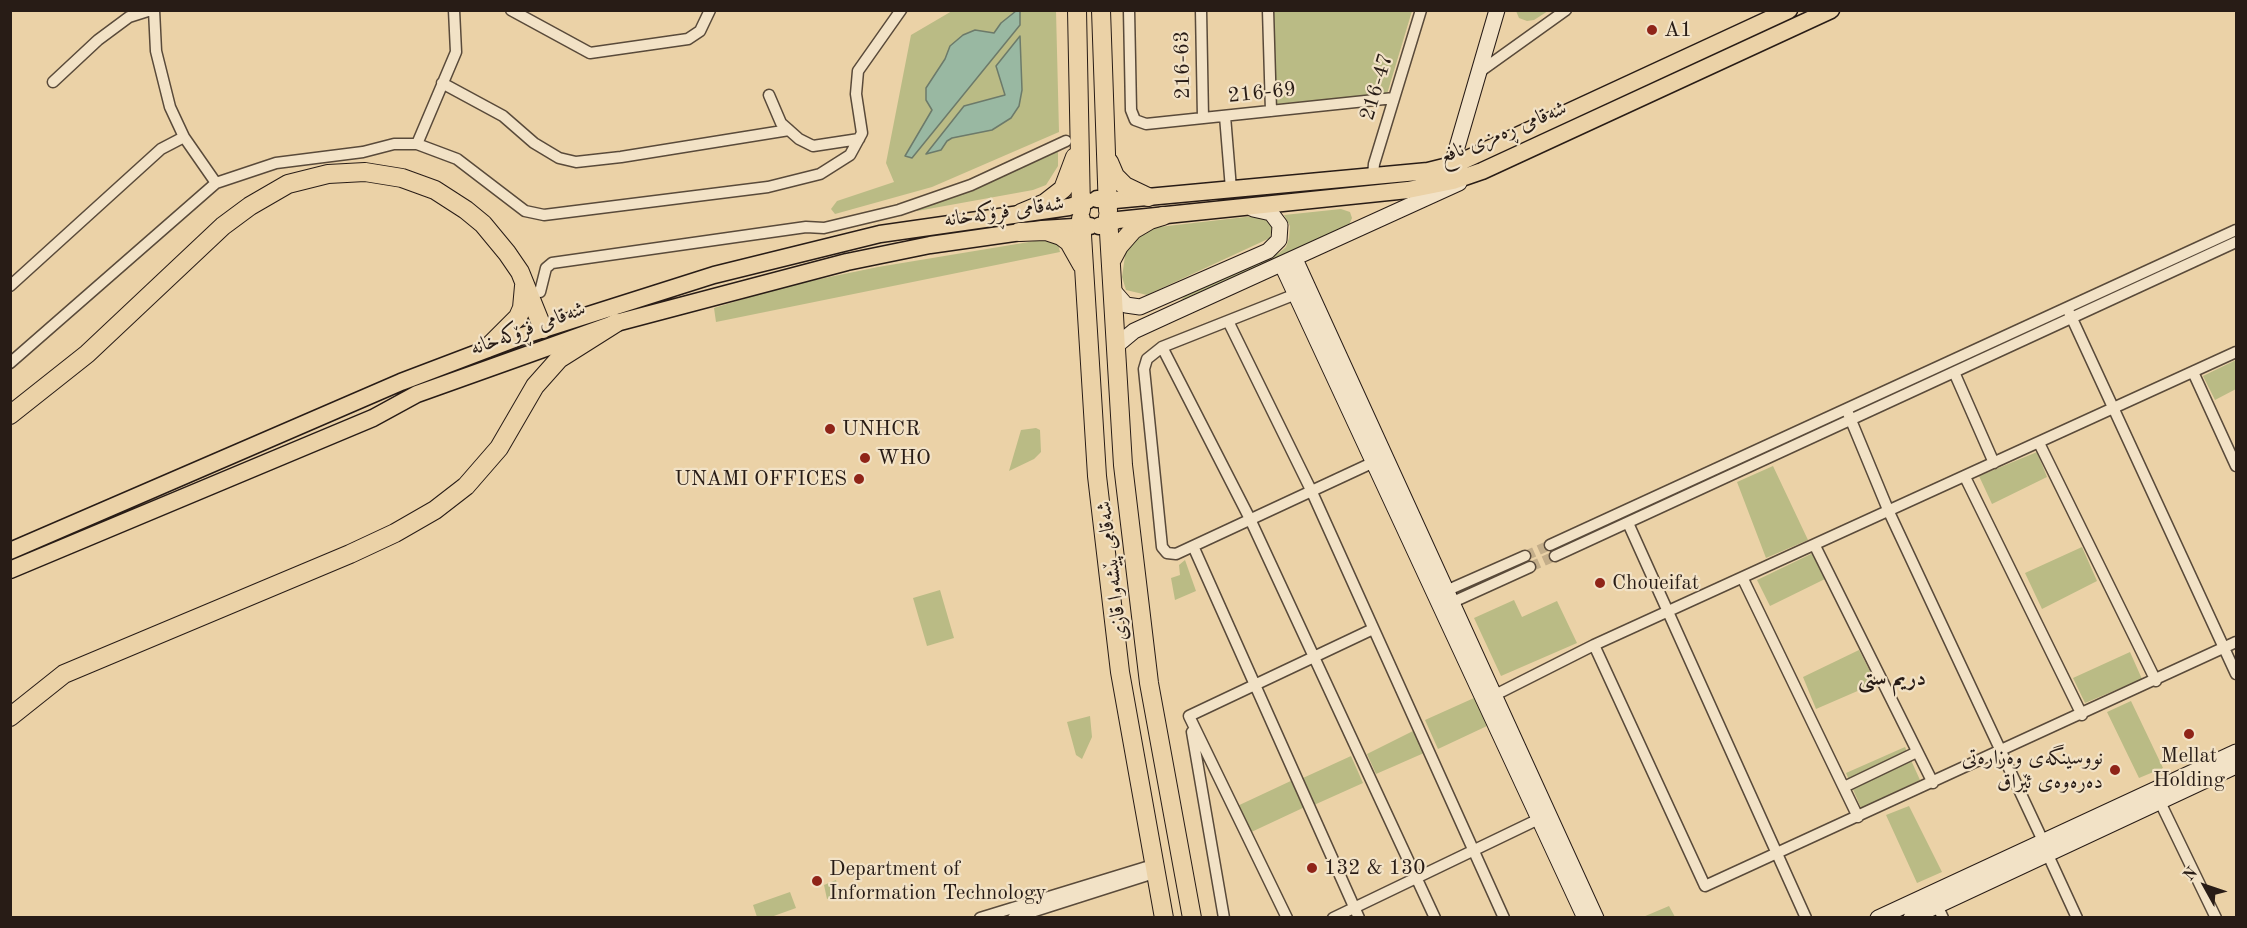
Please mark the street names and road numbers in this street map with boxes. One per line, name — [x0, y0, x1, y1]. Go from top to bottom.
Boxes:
street label: 216-63 — [1170, 30, 1196, 100]
street label: 216-47 — [1355, 50, 1399, 124]
street label: 216-69 — [1227, 77, 1297, 109]
street label: شەقامی ڕەمزی نافع — [1435, 96, 1571, 170]
street label: شەقامی فڕۆکەخانە — [942, 191, 1066, 233]
street label: شەقامی فڕۆکەخانە — [467, 296, 589, 362]
street label: شەقامی پێشەوا قازی — [1092, 500, 1134, 642]

